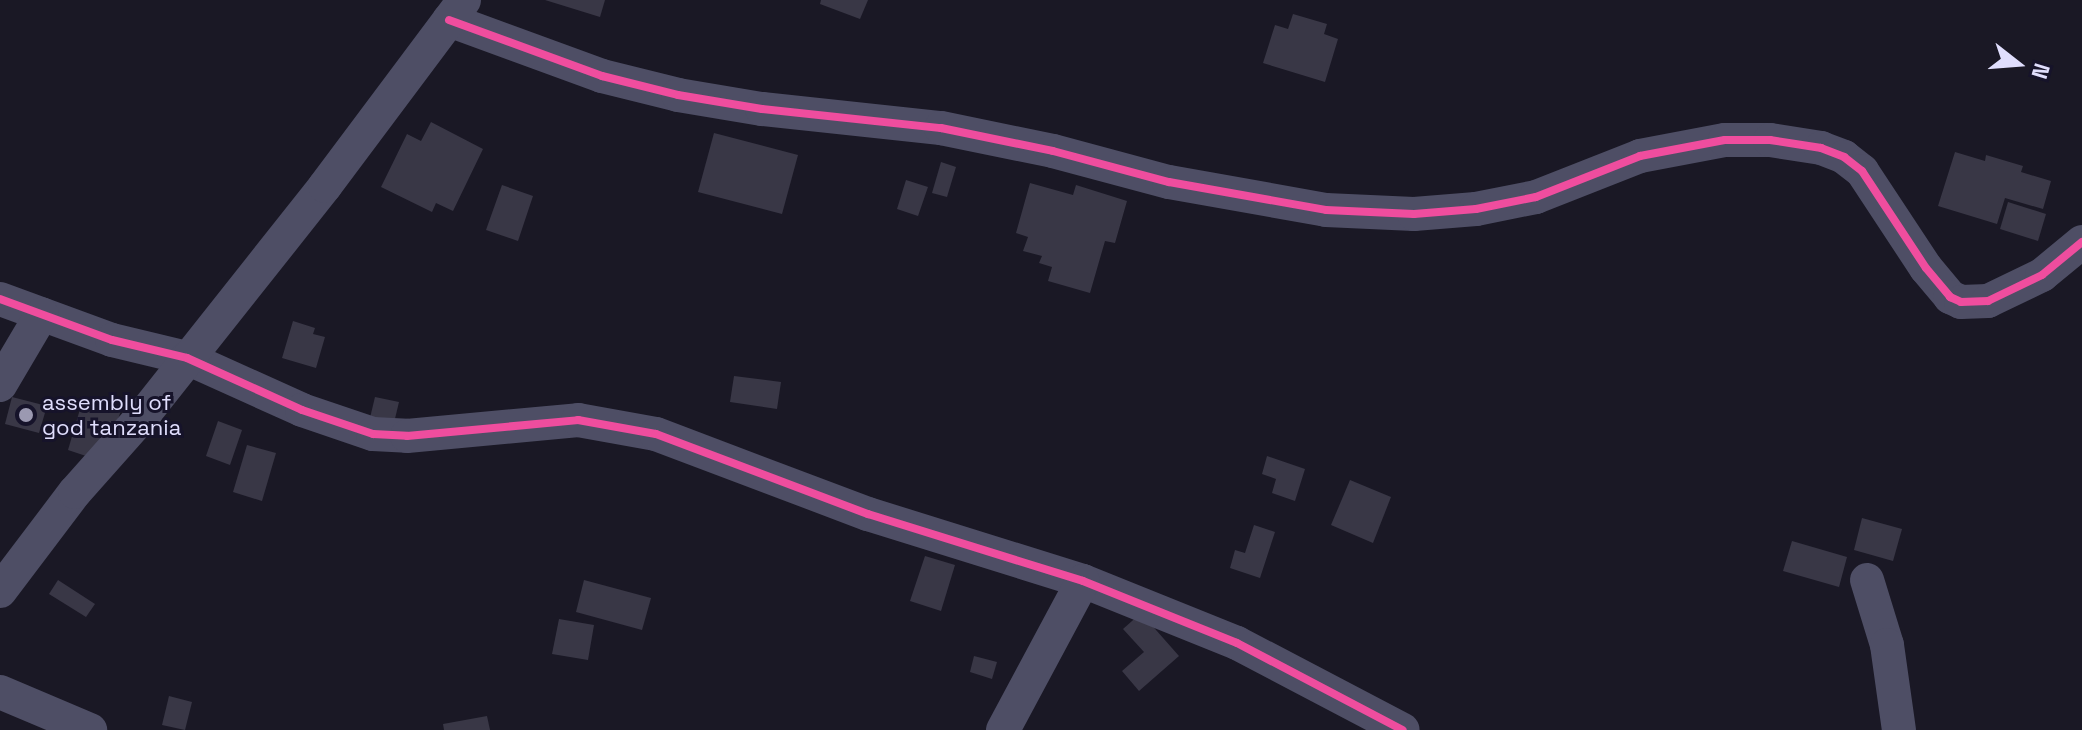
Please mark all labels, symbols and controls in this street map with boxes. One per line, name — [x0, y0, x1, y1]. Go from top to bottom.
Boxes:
north arrow — [1978, 24, 2058, 104]
text: N — [2025, 60, 2056, 82]
place label: assembly of god tanzania — [42, 389, 181, 440]
marker: assembly of god tanzania — [17, 406, 35, 424]

